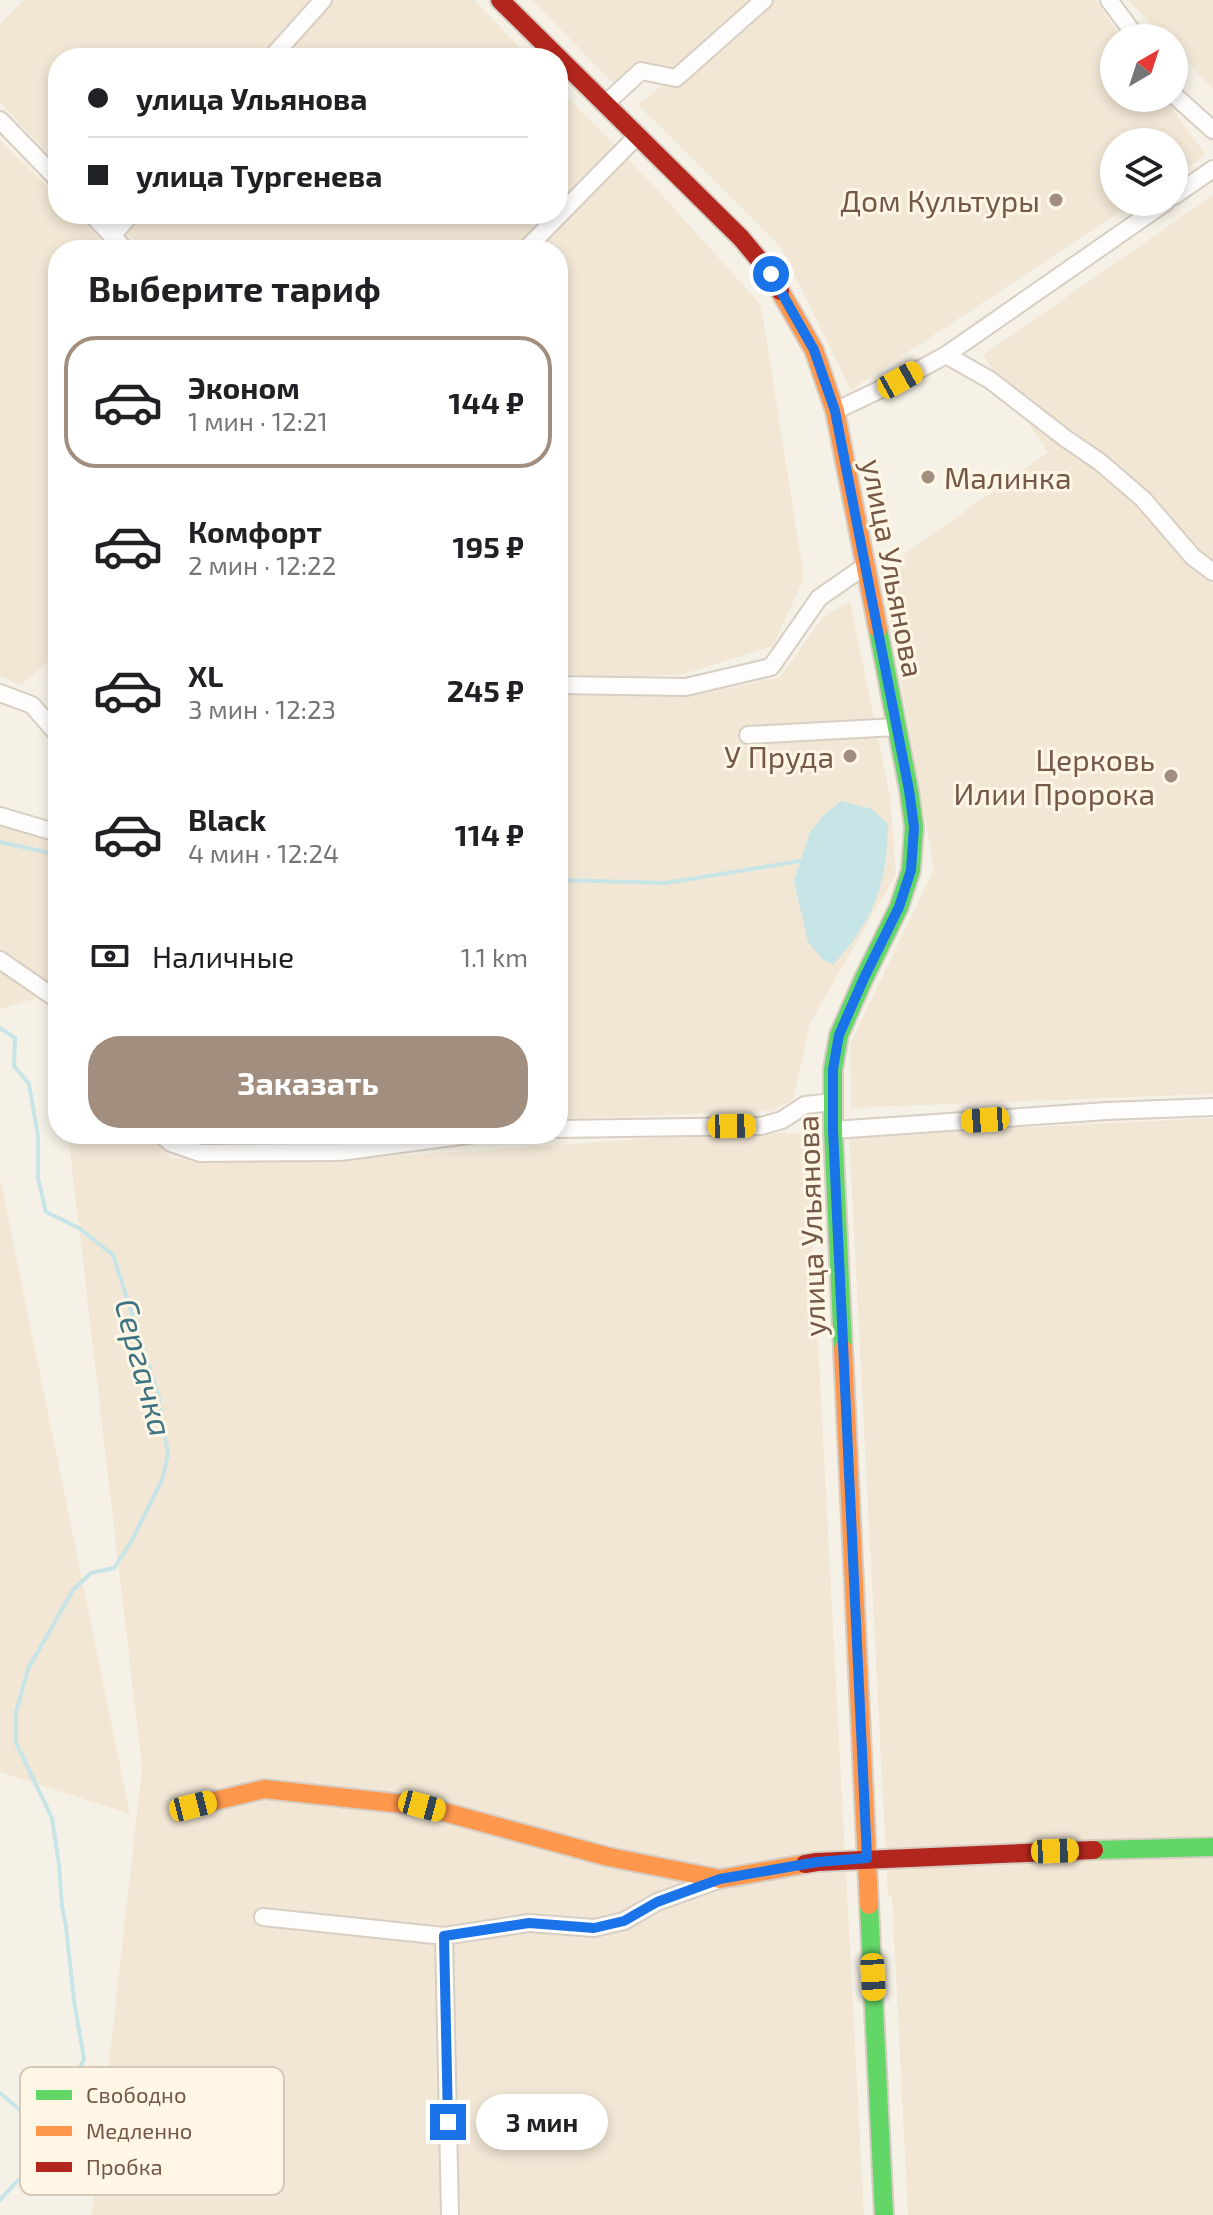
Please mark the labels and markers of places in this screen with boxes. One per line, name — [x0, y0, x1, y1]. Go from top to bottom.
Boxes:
place label: Дом Культуры — [840, 182, 1040, 219]
marker: Дом Культуры — [1047, 191, 1065, 209]
place label: Малинка — [944, 459, 1071, 495]
marker: Малинка — [919, 468, 937, 486]
place label: У Пруда — [724, 738, 834, 775]
place label: Церковь Илии Пророка — [954, 741, 1155, 811]
marker: У Пруда — [841, 747, 859, 765]
marker: Церковь Илии Пророка — [1162, 767, 1180, 785]

